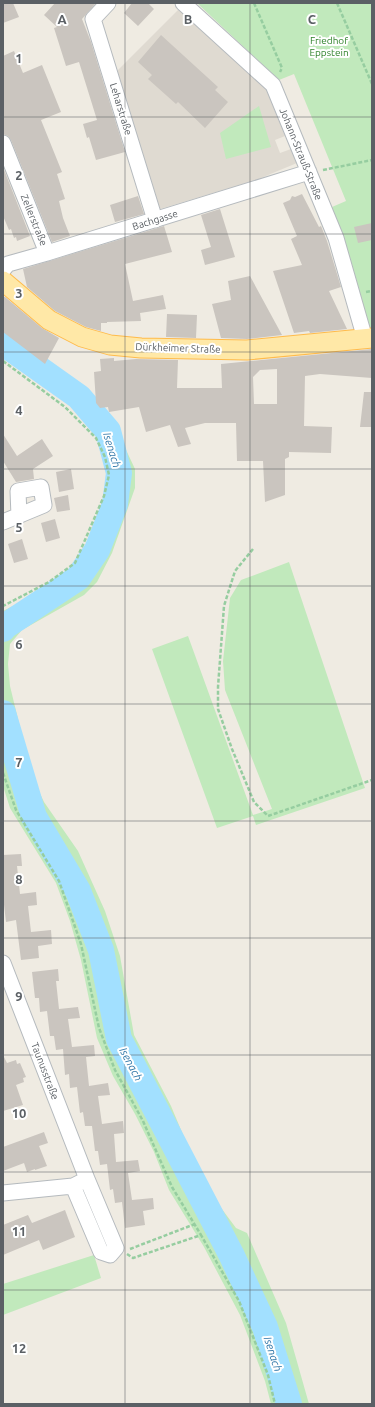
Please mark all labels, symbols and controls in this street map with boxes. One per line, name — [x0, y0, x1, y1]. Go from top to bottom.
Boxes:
text: A — [57, 12, 67, 26]
text: B — [184, 12, 193, 26]
text: C — [308, 12, 317, 26]
park label: Friedhof Eppstein — [309, 35, 349, 58]
text: 1 — [15, 51, 23, 65]
street label: Leharstraße — [108, 82, 134, 136]
street label: Johann-Strauß-Straße — [277, 106, 325, 202]
text: 2 — [15, 168, 23, 182]
street label: Zellerstraße — [19, 193, 49, 247]
street label: Bachgasse — [131, 208, 179, 232]
text: 3 — [15, 286, 23, 300]
street label: Dürkheimer Straße — [135, 341, 221, 355]
text: 4 — [15, 403, 23, 417]
water label: Isenach — [101, 431, 123, 469]
text: 5 — [15, 520, 23, 534]
text: 6 — [15, 637, 23, 651]
text: 7 — [15, 755, 23, 769]
text: 8 — [15, 872, 23, 886]
text: 9 — [15, 989, 23, 1003]
street label: Taunusstraße — [29, 1041, 61, 1101]
water label: Isenach — [117, 1045, 145, 1083]
text: 10 — [12, 1106, 26, 1120]
text: 11 — [12, 1224, 26, 1238]
water label: Isenach — [262, 1335, 284, 1373]
text: 12 — [12, 1341, 26, 1355]

